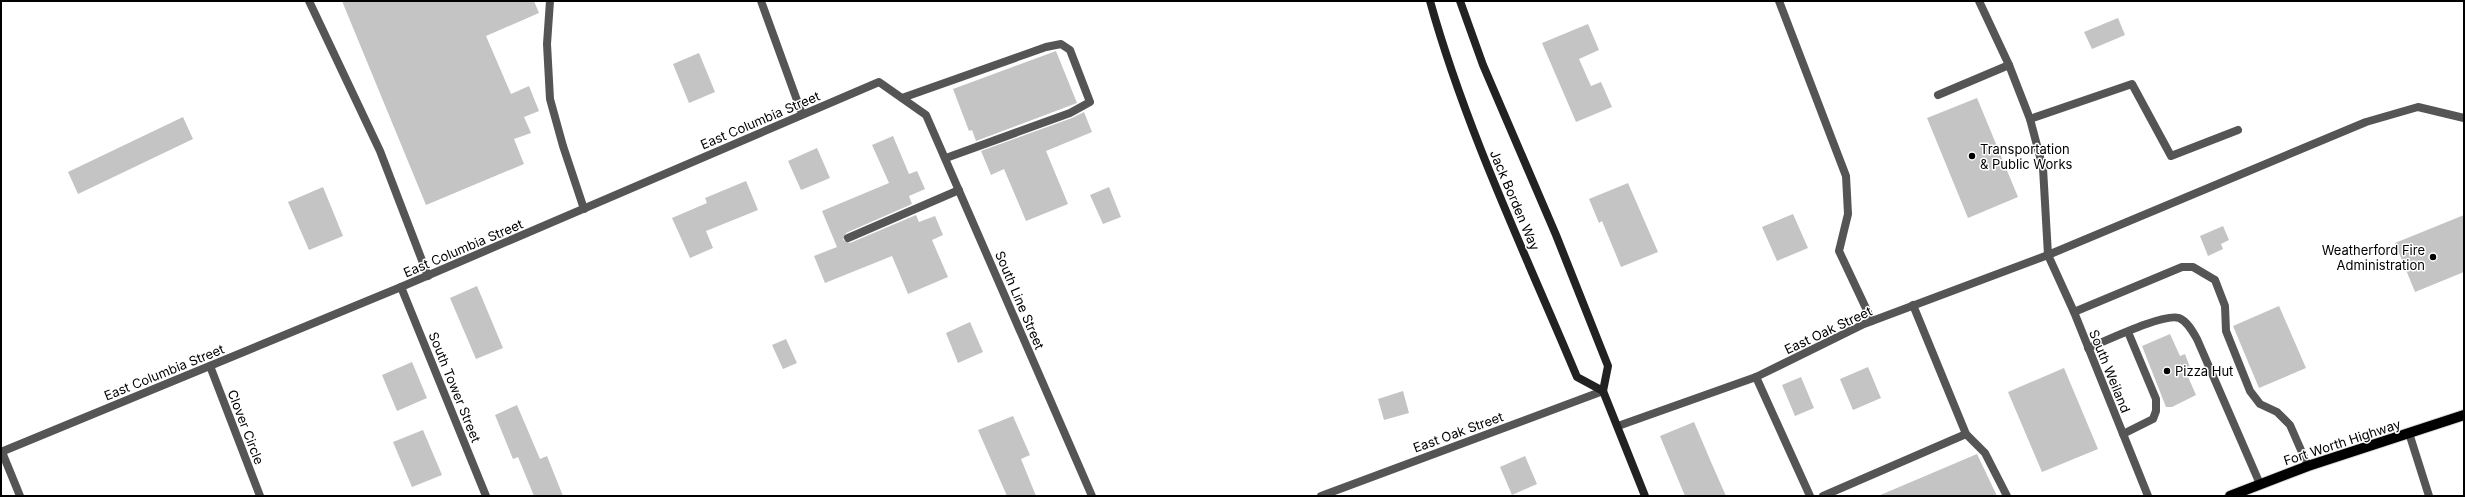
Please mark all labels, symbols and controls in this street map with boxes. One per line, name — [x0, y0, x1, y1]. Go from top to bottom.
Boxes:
street label: East Columbia Street — [698, 88, 822, 152]
place label: Transportation & Public Works — [1980, 141, 2073, 172]
street label: Jack Borden Way — [1487, 147, 1543, 253]
marker: Transportation & Public Works — [1967, 151, 1977, 161]
street label: East Columbia Street — [401, 216, 525, 280]
place label: Weatherford Fire Administration — [2322, 242, 2425, 273]
street label: South Line Street — [992, 248, 1048, 352]
marker: Weatherford Fire Administration — [2428, 252, 2438, 262]
street label: East Oak Street — [1782, 303, 1874, 357]
street label: South Weiland — [2086, 327, 2134, 415]
street label: South Tower Street — [426, 329, 484, 445]
street label: East Columbia Street — [102, 341, 226, 403]
place label: Pizza Hut — [2175, 363, 2233, 379]
marker: Pizza Hut — [2162, 366, 2172, 376]
street label: Clover Circle — [224, 387, 268, 467]
street label: East Oak Street — [1411, 408, 1505, 456]
street label: Fort Worth Highway — [2281, 416, 2403, 468]

